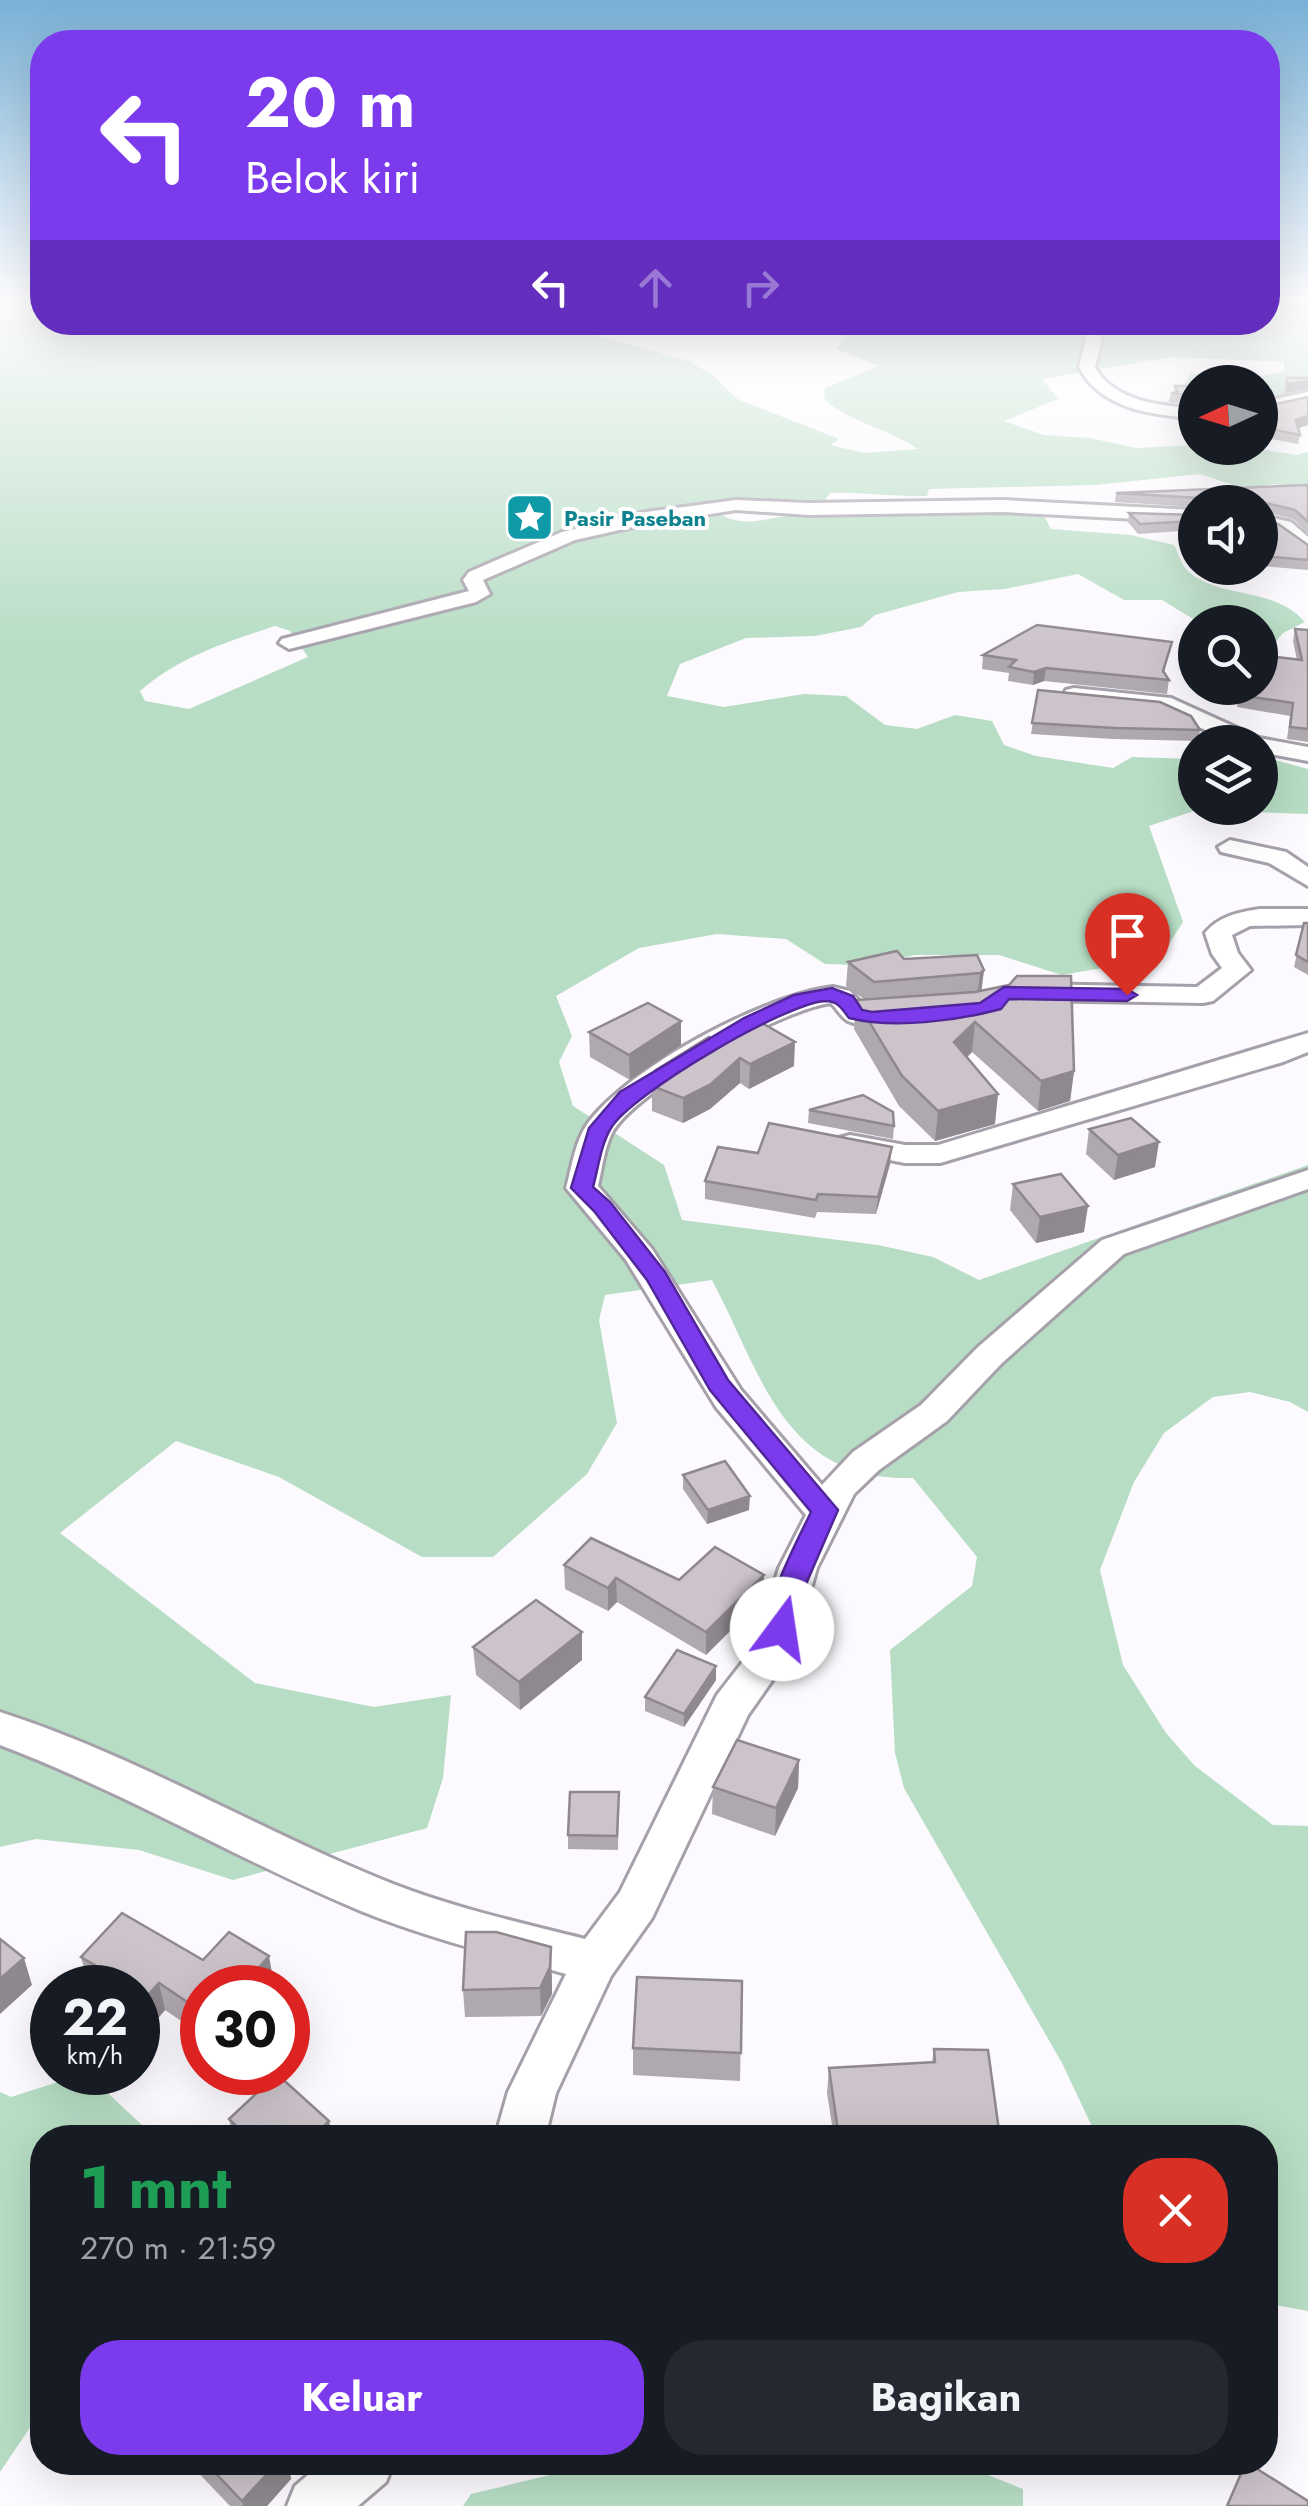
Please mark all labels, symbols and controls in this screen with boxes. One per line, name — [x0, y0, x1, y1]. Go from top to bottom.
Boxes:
text: 20 m — [245, 52, 416, 153]
icon: left — [80, 70, 210, 200]
text: Belok kiri — [245, 145, 420, 210]
icon: left — [523, 260, 578, 315]
icon: ahead — [628, 260, 683, 315]
icon: right — [733, 260, 788, 315]
north arrow — [1178, 365, 1278, 465]
map controls — [1178, 365, 1278, 825]
button: sound — [1178, 485, 1278, 585]
place icon: Pasir Paseban — [503, 492, 555, 544]
place label: Pasir Paseban — [564, 502, 706, 534]
button: search — [1178, 605, 1278, 705]
button: layers — [1178, 725, 1278, 825]
pin — [1085, 893, 1170, 996]
icon: arrive — [1100, 908, 1155, 963]
position arrow — [730, 1577, 834, 1681]
speed limit sign: 30 — [180, 1965, 310, 2095]
text: 22 — [62, 1981, 128, 2054]
text: km/h — [67, 2037, 123, 2073]
text: 1 mnt — [80, 2144, 231, 2231]
button: close — [1123, 2158, 1228, 2263]
text: 270 m · 21:59 — [80, 2225, 276, 2271]
button: Keluar — [80, 2340, 644, 2455]
button: Bagikan — [664, 2340, 1228, 2455]

